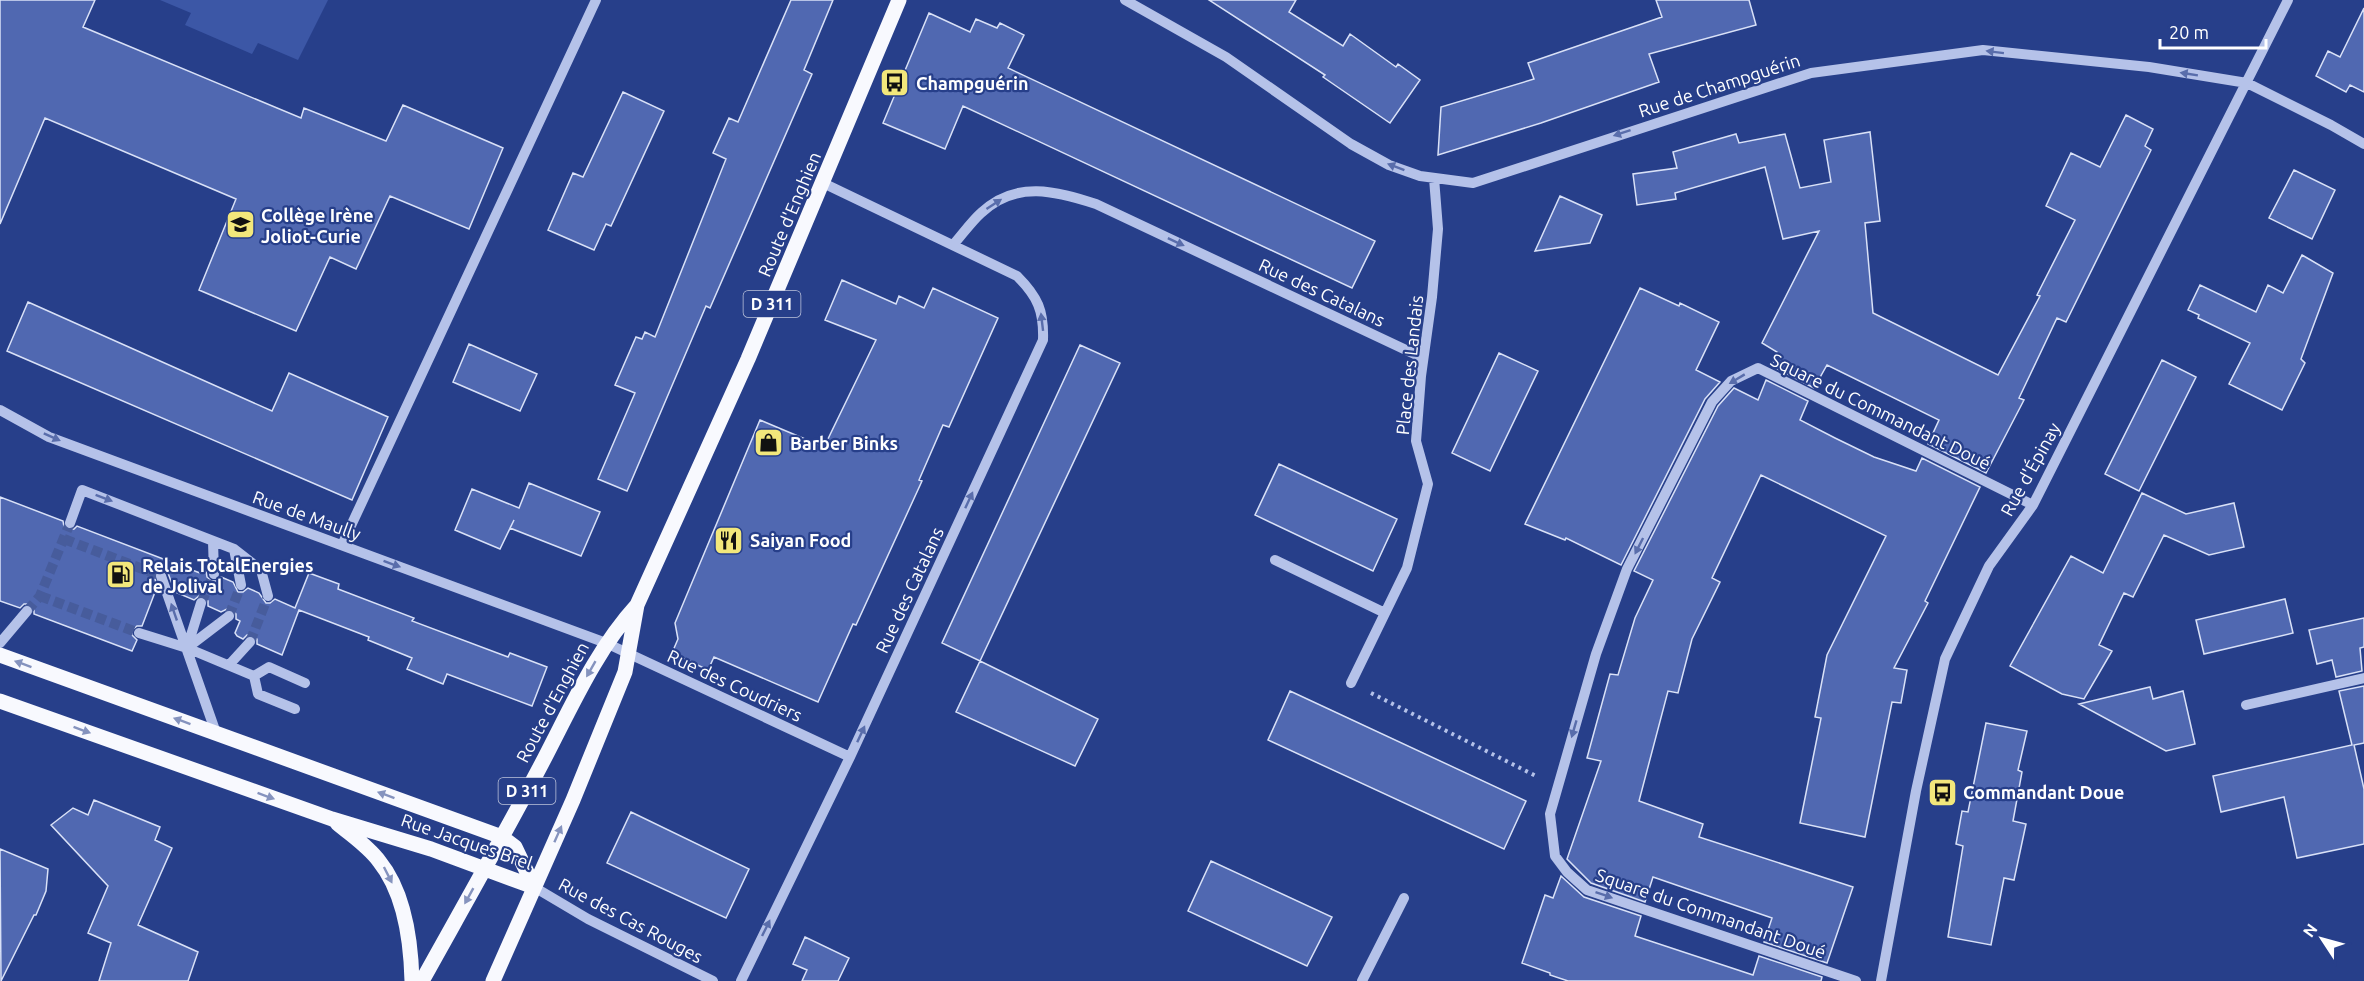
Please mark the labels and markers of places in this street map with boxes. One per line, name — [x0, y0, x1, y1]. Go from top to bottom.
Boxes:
bus stop icon: Champguérin — [879, 67, 911, 99]
place label: Champguérin — [916, 73, 1029, 93]
place label: Collège Irène Joliot-Curie — [261, 205, 374, 246]
school or university icon: Collège Irène Joliot-Curie — [224, 209, 256, 241]
shop icon: Barber Binks — [753, 427, 785, 459]
place label: Barber Binks — [790, 433, 898, 453]
restaurant icon: Saiyan Food — [713, 524, 745, 556]
place label: Saiyan Food — [750, 530, 851, 550]
place label: Relais TotalEnergies de Jolival — [142, 555, 313, 596]
fuel station icon: Relais TotalEnergies de Jolival — [105, 559, 137, 591]
bus stop icon: Commandant Doue — [1926, 776, 1958, 808]
place label: Commandant Doue — [1963, 782, 2124, 802]

